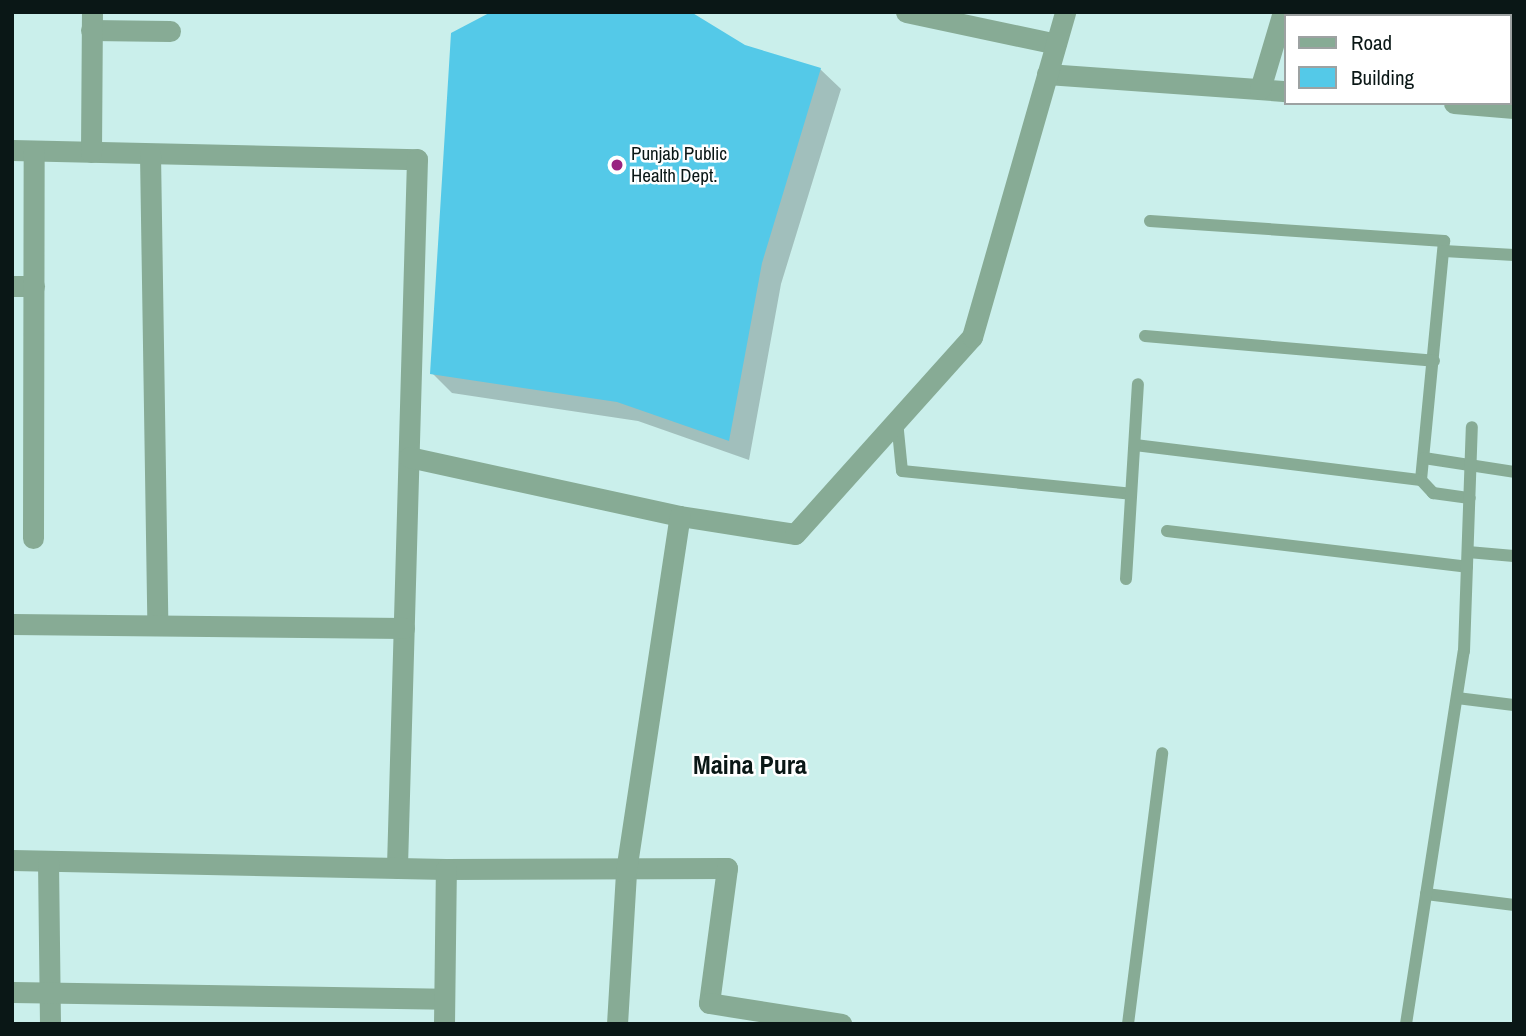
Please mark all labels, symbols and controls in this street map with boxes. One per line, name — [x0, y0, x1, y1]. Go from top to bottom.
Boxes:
legend — [1284, 14, 1512, 105]
text: Road — [1351, 28, 1392, 57]
text: Building — [1351, 63, 1414, 92]
place label: Punjab Public Health Dept. — [631, 143, 727, 187]
marker: Punjab Public Health Dept. — [609, 157, 625, 173]
district label: Maina Pura — [693, 749, 807, 781]

